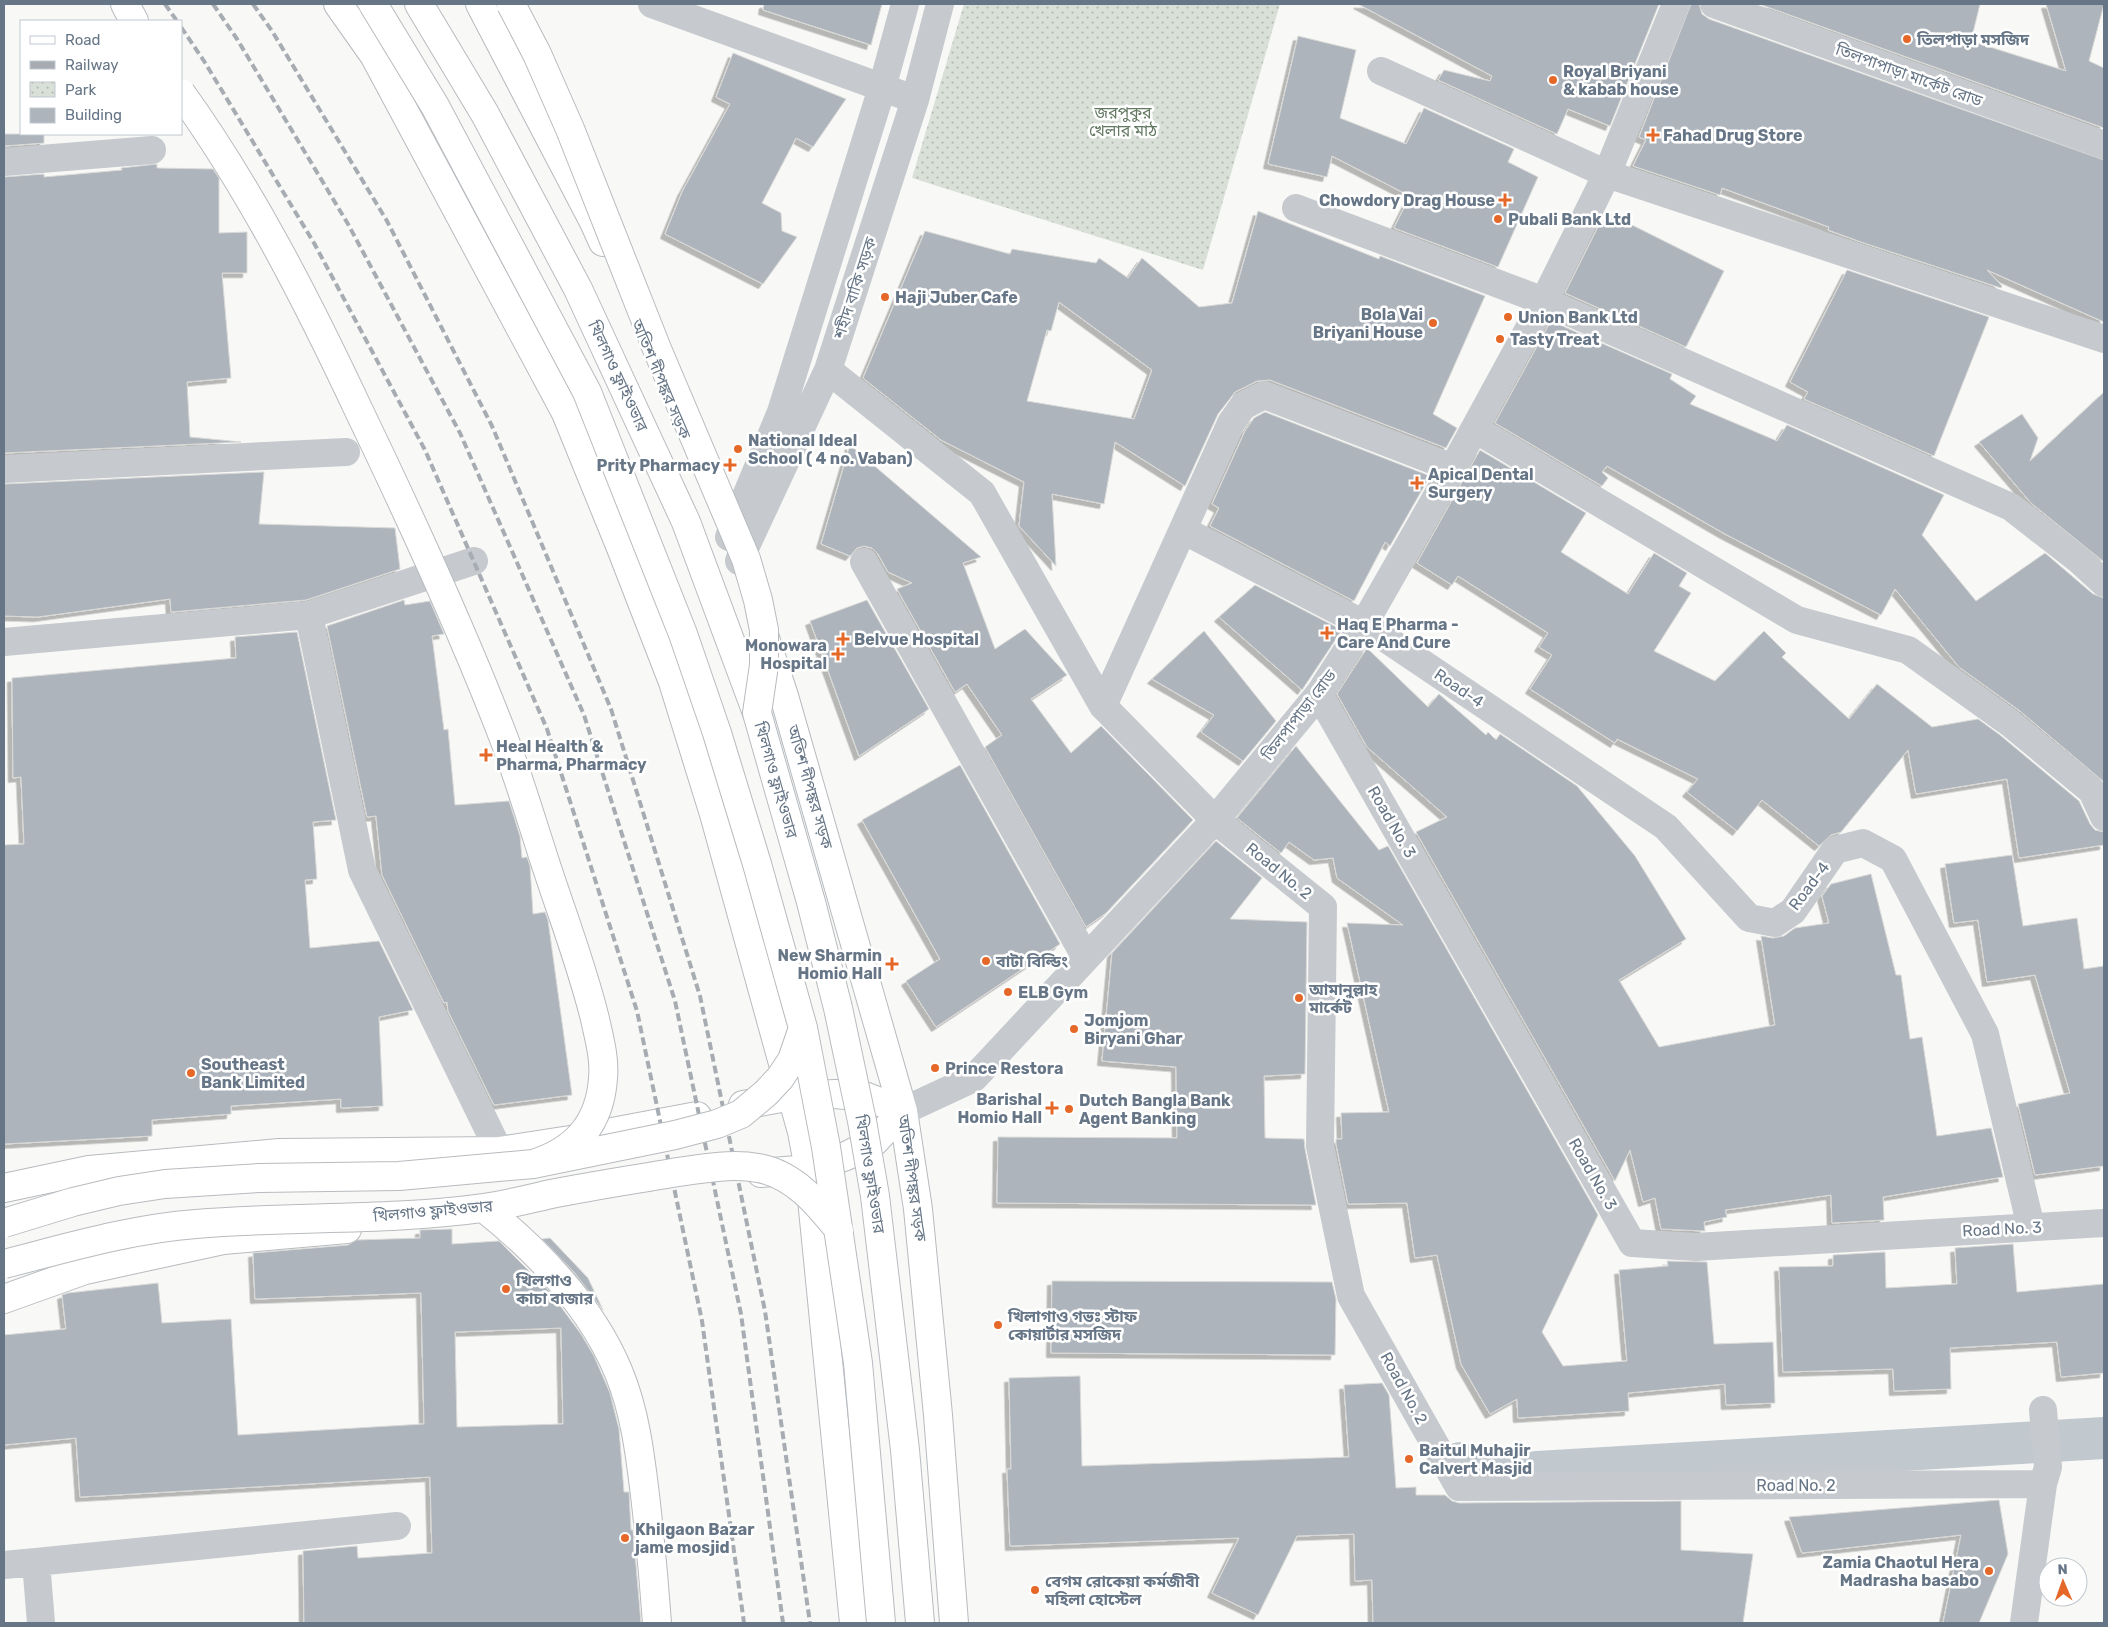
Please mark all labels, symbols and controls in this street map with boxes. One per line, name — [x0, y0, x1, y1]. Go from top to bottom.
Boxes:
legend — [20, 20, 182, 135]
place label: তিলপাড়া মসজিদ — [1916, 30, 2030, 49]
text: Road — [65, 31, 101, 49]
marker: তিলপাড়া মসজিদ — [1901, 33, 1913, 45]
street label: তিলপাপাড়া মার্কেট রোড — [1832, 39, 1985, 111]
text: Railway — [65, 56, 119, 74]
place label: Royal Briyani & kabab house — [1563, 62, 1679, 99]
marker: Royal Briyani & kabab house — [1547, 74, 1559, 86]
text: Park — [65, 81, 96, 99]
park label: জরপুকুর খেলার মাঠ — [1089, 103, 1157, 140]
text: Building — [65, 106, 122, 124]
place label: Fahad Drug Store — [1663, 126, 1802, 145]
marker: Fahad Drug Store — [1647, 129, 1659, 141]
place label: Chowdory Drag House — [1319, 191, 1495, 210]
marker: Chowdory Drag House — [1499, 194, 1511, 206]
place label: Pubali Bank Ltd — [1508, 210, 1631, 229]
marker: Pubali Bank Ltd — [1492, 213, 1504, 225]
street label: শহীদ বাকি সড়ক — [829, 234, 881, 342]
place label: Haji Juber Cafe — [895, 288, 1018, 307]
marker: Haji Juber Cafe — [879, 291, 891, 303]
place label: Bola Vai Briyani House — [1313, 305, 1423, 342]
place label: Union Bank Ltd — [1518, 308, 1638, 327]
marker: Union Bank Ltd — [1502, 311, 1514, 323]
street label: অতিশ দীপঙ্কর সড়ক — [627, 315, 695, 443]
street label: খিলগাও ফ্লাইওভার — [584, 317, 652, 435]
marker: Bola Vai Briyani House — [1427, 317, 1439, 329]
place label: Tasty Treat — [1510, 330, 1600, 349]
marker: Tasty Treat — [1494, 333, 1506, 345]
place label: National Ideal School ( 4 no. Vaban) — [748, 431, 913, 468]
marker: National Ideal School ( 4 no. Vaban) — [732, 443, 744, 455]
place label: Prity Pharmacy — [597, 456, 720, 475]
marker: Prity Pharmacy — [724, 459, 736, 471]
place label: Apical Dental Surgery — [1428, 465, 1534, 502]
marker: Apical Dental Surgery — [1410, 476, 1424, 490]
place label: Haq E Pharma - Care And Cure — [1337, 615, 1459, 652]
marker: Haq E Pharma - Care And Cure — [1321, 627, 1333, 639]
place label: Belvue Hospital — [854, 630, 979, 649]
marker: Belvue Hospital — [836, 632, 850, 646]
place label: Monowara Hospital — [745, 636, 827, 673]
marker: Monowara Hospital — [831, 647, 845, 661]
street label: Road-4 — [1431, 665, 1487, 711]
street label: তিলপাপাড়া রোড — [1257, 666, 1340, 765]
street label: খিলগাও ফ্লাইওভার — [750, 719, 802, 841]
street label: অতিশ দীপঙ্কর সড়ক — [783, 722, 837, 852]
place label: Heal Health & Pharma, Pharmacy — [496, 737, 647, 774]
marker: Heal Health & Pharma, Pharmacy — [480, 749, 492, 761]
street label: Road No. 3 — [1364, 783, 1420, 861]
street label: Road No. 2 — [1242, 839, 1316, 903]
street label: Road-4 — [1785, 858, 1833, 914]
place label: New Sharmin Homio Hall — [778, 946, 882, 983]
place label: বাটা বিল্ডিং — [995, 952, 1068, 971]
marker: বাটা বিল্ডিং — [980, 955, 992, 967]
marker: New Sharmin Homio Hall — [886, 958, 898, 970]
place label: আমানুল্লাহ মার্কেট — [1308, 980, 1377, 1017]
place label: ELB Gym — [1018, 983, 1088, 1002]
marker: ELB Gym — [1002, 986, 1014, 998]
marker: আমানুল্লাহ মার্কেট — [1293, 992, 1305, 1004]
place label: Jomjom Biryani Ghar — [1084, 1011, 1183, 1048]
marker: Jomjom Biryani Ghar — [1068, 1023, 1080, 1035]
place label: Southeast Bank Limited — [201, 1055, 305, 1092]
place label: Prince Restora — [945, 1059, 1063, 1078]
marker: Prince Restora — [929, 1062, 941, 1074]
marker: Southeast Bank Limited — [185, 1067, 197, 1079]
place label: Barishal Homio Hall — [957, 1090, 1042, 1127]
place label: Dutch Bangla Bank Agent Banking — [1079, 1091, 1231, 1128]
marker: Barishal Homio Hall — [1046, 1102, 1058, 1114]
marker: Dutch Bangla Bank Agent Banking — [1063, 1103, 1075, 1115]
street label: খিলগাও ফ্লাইওভার — [851, 1112, 889, 1235]
street label: অতিশ দীপঙ্কর সড়ক — [894, 1112, 930, 1244]
street label: Road No. 3 — [1565, 1135, 1621, 1213]
street label: খিলগাও ফ্লাইওভার — [371, 1196, 494, 1226]
street label: Road No. 3 — [1962, 1217, 2042, 1241]
place label: খিলগাও কাচা বাজার — [515, 1271, 594, 1308]
marker: খিলগাও কাচা বাজার — [500, 1283, 512, 1295]
place label: খিলাগাও গভঃ স্টাফ কোয়ার্টার মসজিদ — [1007, 1307, 1138, 1344]
marker: খিলাগাও গভঃ স্টাফ কোয়ার্টার মসজিদ — [992, 1319, 1004, 1331]
street label: Road No. 2 — [1376, 1349, 1432, 1427]
place label: Baitul Muhajir Calvert Masjid — [1419, 1441, 1532, 1478]
marker: Baitul Muhajir Calvert Masjid — [1403, 1453, 1415, 1465]
street label: Road No. 2 — [1756, 1476, 1836, 1495]
place label: Khilgaon Bazar jame mosjid — [634, 1520, 755, 1557]
marker: Khilgaon Bazar jame mosjid — [619, 1532, 631, 1544]
place label: Zamia Chaotul Hera Madrasha basabo — [1823, 1553, 1979, 1590]
north arrow — [2038, 1557, 2088, 1607]
text: N — [2057, 1561, 2068, 1578]
marker: Zamia Chaotul Hera Madrasha basabo — [1983, 1565, 1995, 1577]
place label: বেগম রোকেয়া কর্মজীবী মহিলা হোস্টেল — [1044, 1571, 1200, 1609]
marker: বেগম রোকেয়া কর্মজীবী মহিলা হোস্টেল — [1029, 1584, 1041, 1596]

